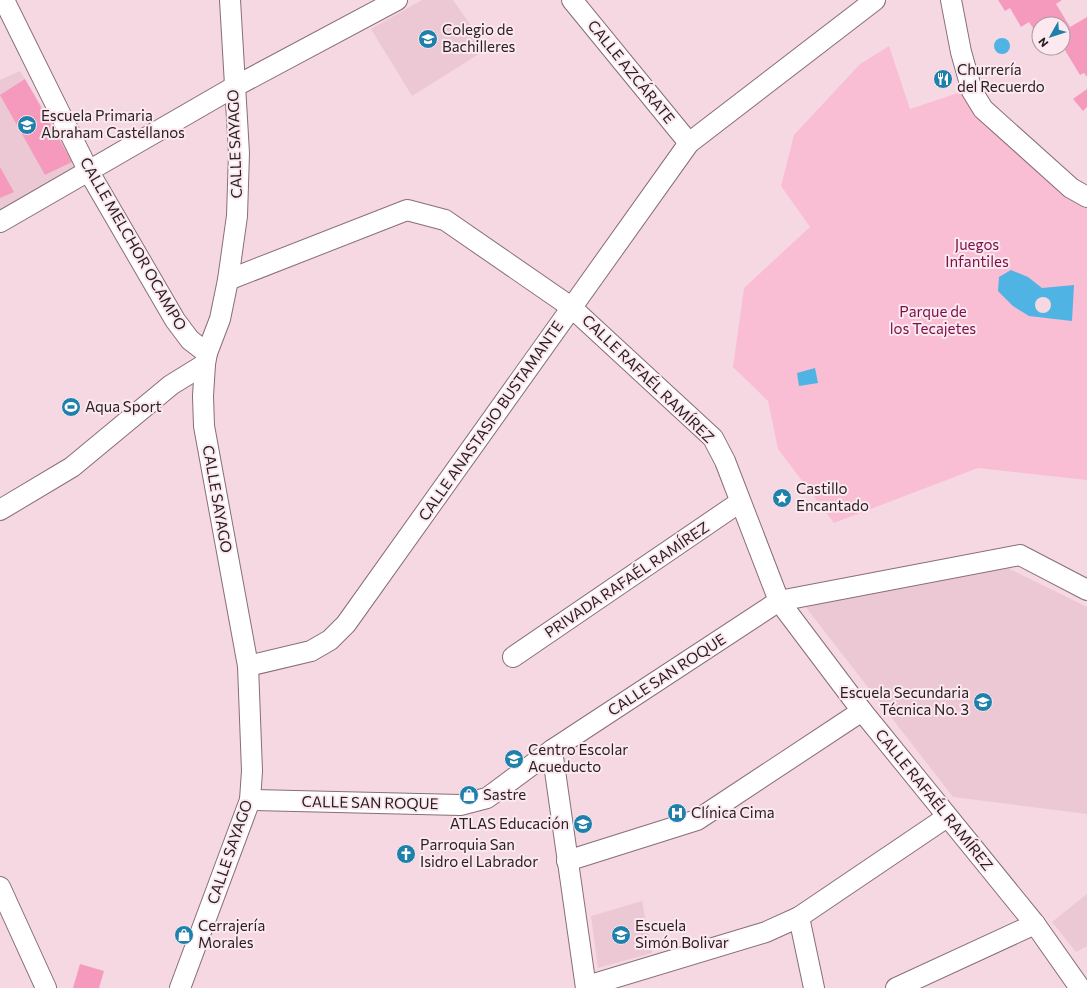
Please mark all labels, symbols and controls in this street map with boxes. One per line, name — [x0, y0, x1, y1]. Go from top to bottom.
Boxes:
street label: CALLE AZCÁRATE — [585, 15, 680, 127]
north arrow — [1031, 16, 1071, 56]
place label: Colegio de Bachilleres — [442, 20, 516, 55]
school or university icon: Colegio de Bachilleres — [417, 28, 439, 50]
text: N — [1035, 35, 1050, 50]
place label: Churrería del Recuerdo — [957, 60, 1045, 95]
restaurant icon: Churrería del Recuerdo — [932, 68, 954, 90]
street label: CALLE SAYAGO — [223, 89, 245, 199]
place label: Escuela Primaria Abraham Castellanos — [41, 106, 185, 141]
school or university icon: Escuela Primaria Abraham Castellanos — [16, 114, 38, 136]
street label: CALLE MELCHOR OCAMPO — [77, 154, 191, 333]
park label: Juegos Infantiles — [945, 235, 1009, 270]
park label: Parque de los Tecajetes — [890, 302, 976, 337]
street label: CALLE RAFAÉL RAMÍREZ — [579, 310, 719, 446]
street label: CALLE ANASTASIO BUSTAMANTE — [414, 317, 566, 524]
sports icon: Aqua Sport — [60, 396, 82, 418]
place label: Aqua Sport — [85, 397, 162, 415]
street label: CALLE SAYAGO — [200, 444, 236, 554]
place label: Castillo Encantado — [796, 479, 869, 514]
place icon: Castillo Encantado — [771, 487, 793, 509]
street label: PRIVADA RAFAÉL RAMÍREZ — [540, 517, 712, 641]
street label: CALLE SAN ROQUE — [604, 629, 729, 719]
place label: Escuela Secundaria Técnica No. 3 — [840, 683, 969, 718]
school or university icon: Escuela Secundaria Técnica No. 3 — [972, 691, 994, 713]
street label: CALLE RAFAÉL RAMÍREZ — [872, 724, 998, 874]
place label: Centro Escolar Acueducto — [528, 740, 628, 775]
school or university icon: Centro Escolar Acueducto — [503, 748, 525, 770]
shop icon: Sastre — [458, 784, 480, 806]
place label: Sastre — [483, 785, 526, 803]
street label: CALLE SAN ROQUE — [301, 792, 439, 812]
street label: CALLE SAYAGO — [203, 797, 255, 906]
hospital icon: Clínica Cima — [666, 802, 688, 824]
place label: Clínica Cima — [691, 803, 775, 821]
school or university icon: ATLAS Educación — [572, 813, 594, 835]
place label: ATLAS Educación — [450, 814, 569, 832]
place label: Parroquia San Isidro el Labrador — [420, 835, 538, 870]
church icon: Parroquia San Isidro el Labrador — [395, 843, 417, 865]
place label: Cerrajería Morales — [198, 916, 265, 951]
place label: Escuela Simón Bolivar — [635, 916, 729, 951]
shop icon: Cerrajería Morales — [173, 924, 195, 946]
school or university icon: Escuela Simón Bolivar — [610, 924, 632, 946]

